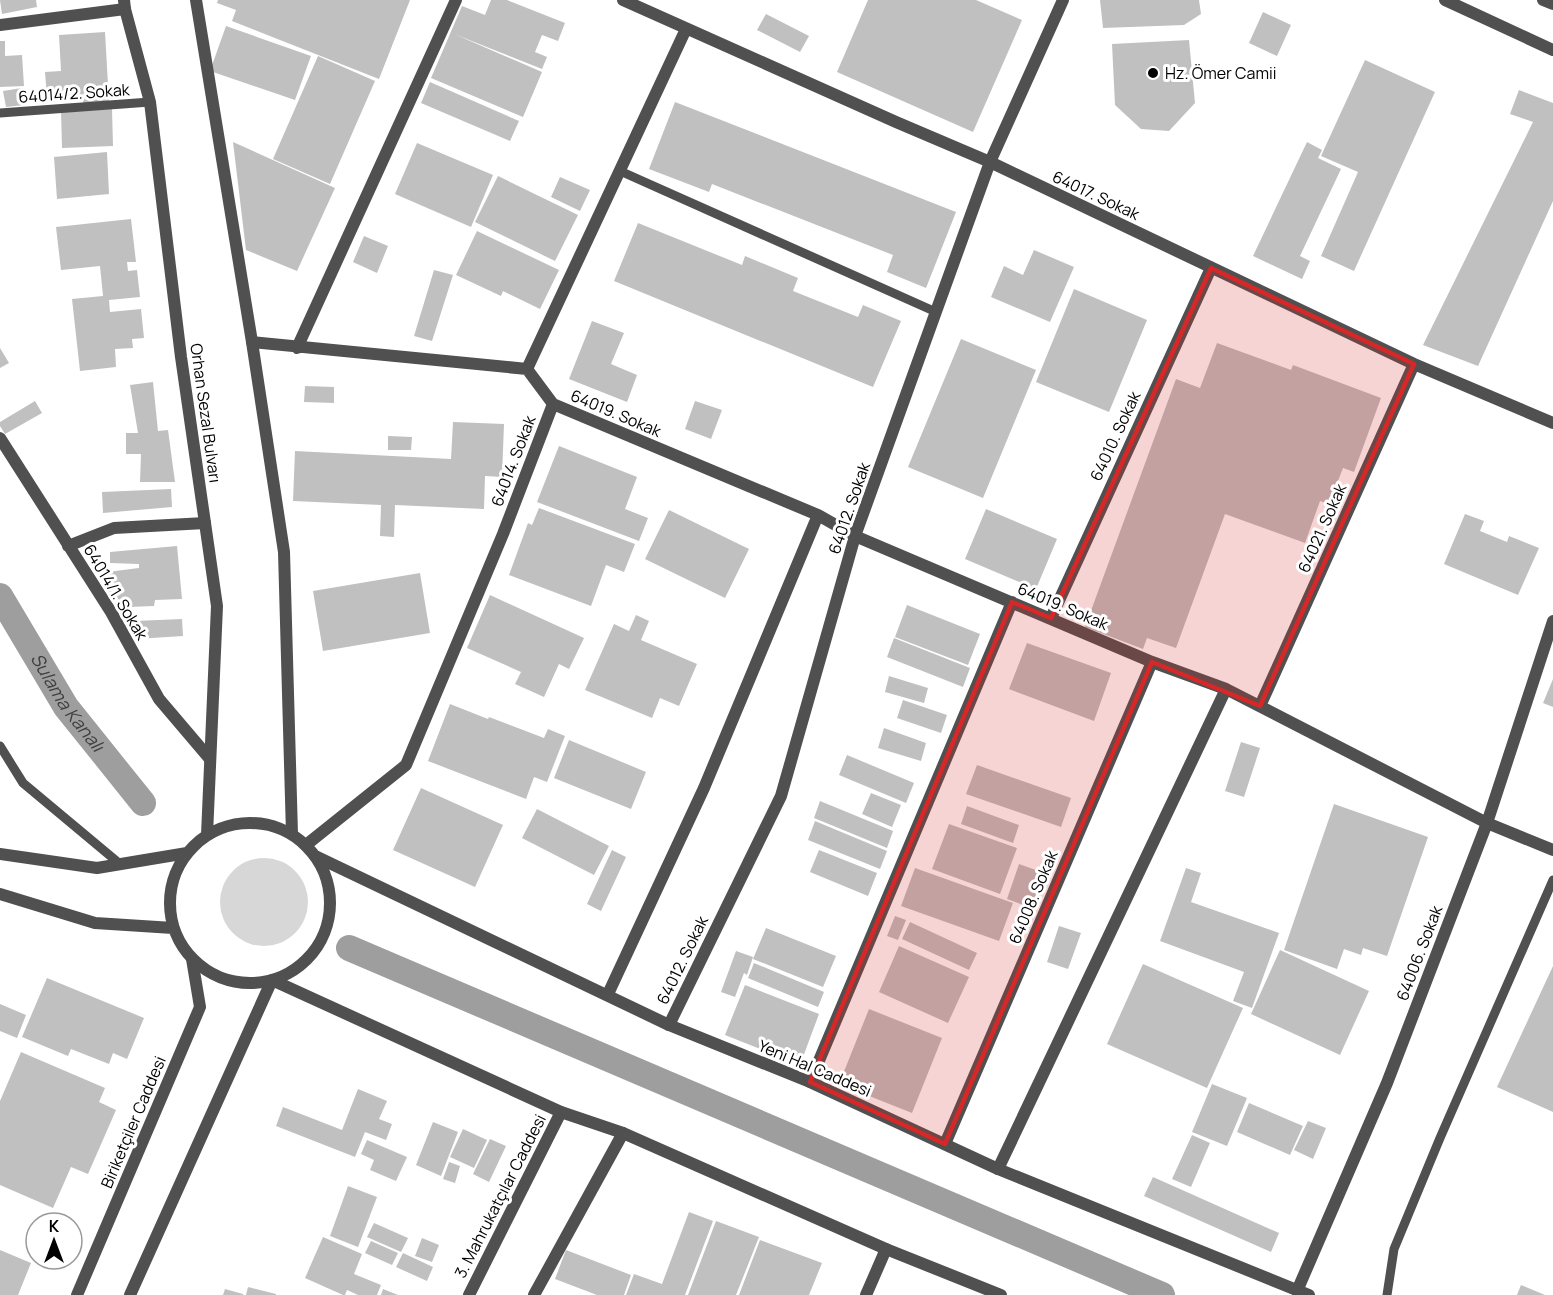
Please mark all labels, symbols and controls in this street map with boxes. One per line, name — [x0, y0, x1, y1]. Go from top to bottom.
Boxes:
place label: Hz. Ömer Camii — [1165, 62, 1276, 84]
marker: Hz. Ömer Camii — [1146, 66, 1160, 80]
street label: 64014/2. Sokak — [18, 78, 131, 108]
street label: 64017. Sokak — [1049, 165, 1144, 225]
street label: Orhan Sezal Bulvarı — [185, 342, 227, 484]
street label: 64019. Sokak — [567, 384, 666, 442]
street label: 64010. Sokak — [1085, 387, 1146, 484]
street label: 64014. Sokak — [486, 411, 541, 510]
street label: 64012. Sokak — [823, 458, 875, 557]
street label: 64021. Sokak — [1293, 479, 1352, 576]
street label: 64014/1. Sokak — [79, 540, 154, 645]
street label: 64019. Sokak — [1014, 577, 1113, 635]
water label: Sulama Kanalı — [26, 648, 111, 758]
street label: 64008. Sokak — [1003, 846, 1063, 947]
street label: 64006. Sokak — [1391, 901, 1448, 1004]
street label: 64012. Sokak — [651, 911, 713, 1008]
street label: Yeni Hal Caddesi — [755, 1034, 875, 1102]
street label: Biriketçiler Caddesi — [95, 1053, 171, 1191]
street label: 3. Mahrukatçılar Caddesi — [449, 1110, 551, 1282]
north arrow — [24, 1211, 84, 1271]
text: K — [49, 1215, 60, 1237]

